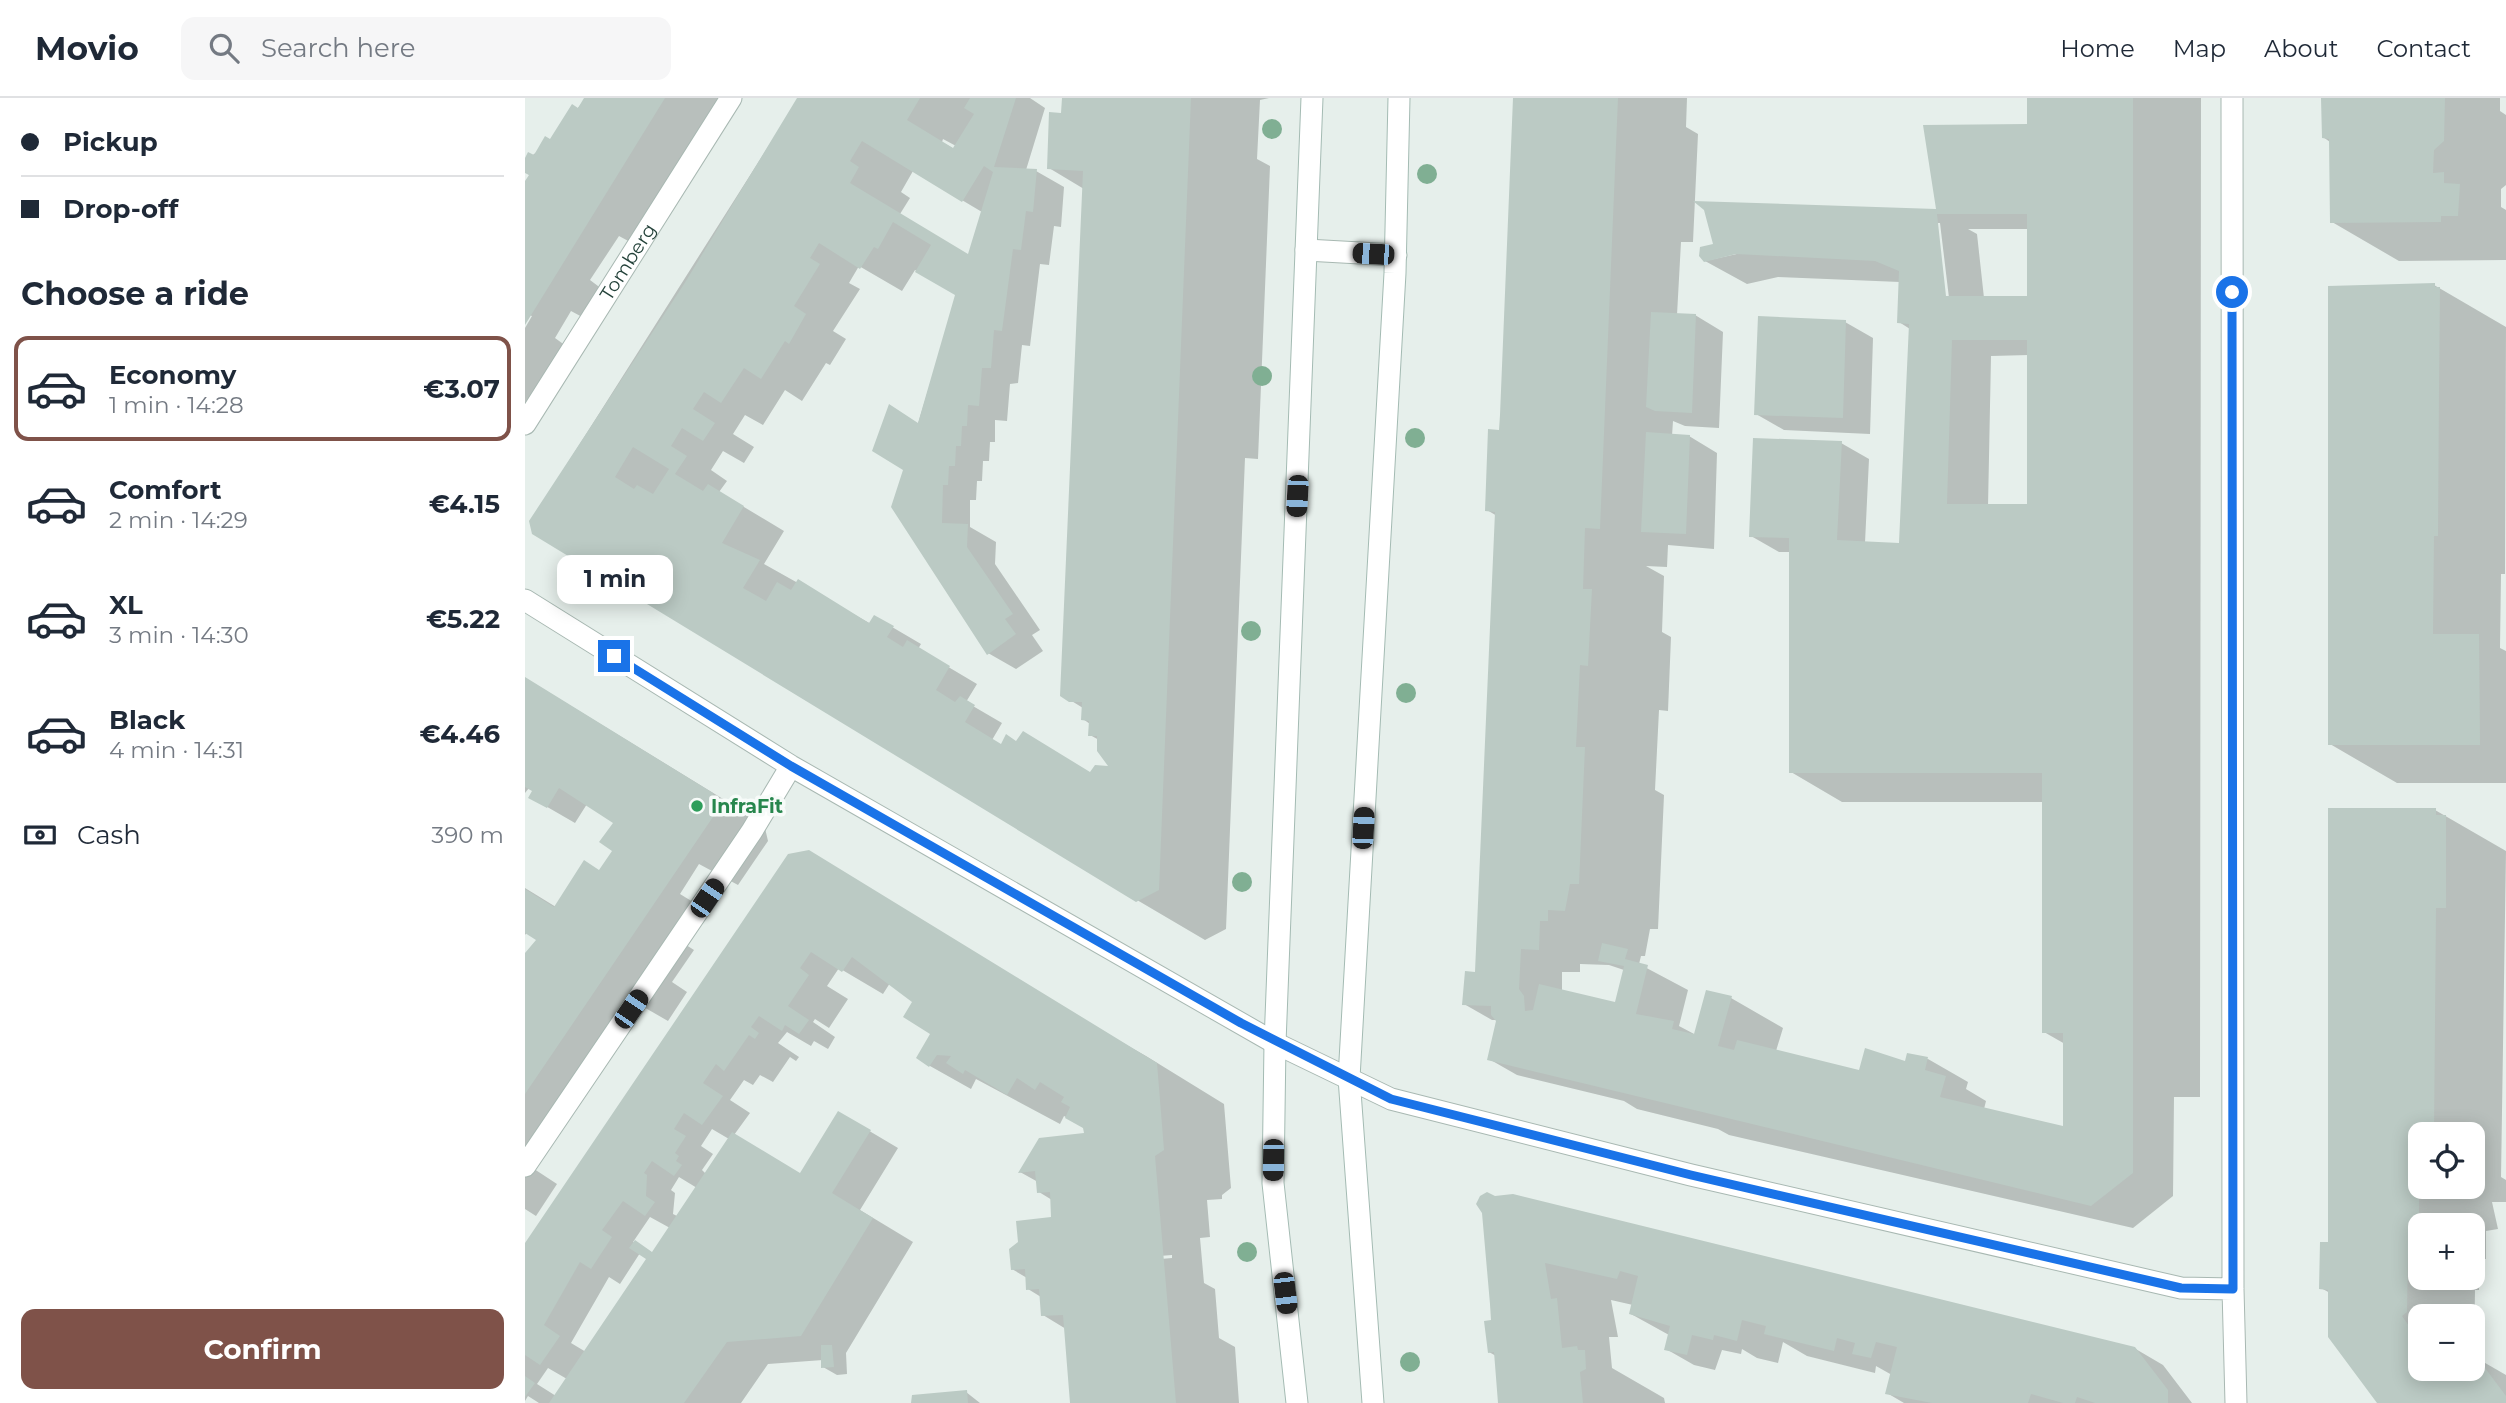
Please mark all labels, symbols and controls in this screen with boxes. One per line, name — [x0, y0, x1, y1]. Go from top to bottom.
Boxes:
search box — [181, 17, 671, 80]
text: Movio — [35, 28, 139, 68]
icon: search — [205, 29, 243, 67]
text: Search here — [261, 32, 416, 64]
text: Home — [2060, 34, 2135, 63]
text: Map — [2173, 34, 2226, 63]
text: About — [2264, 34, 2338, 63]
text: Contact — [2376, 34, 2471, 63]
text: Pickup — [63, 126, 158, 158]
text: Drop-off — [63, 193, 178, 225]
street label: Tomberg — [595, 219, 660, 305]
car — [1352, 242, 1395, 266]
text: Choose a ride — [21, 274, 249, 313]
route start — [2216, 276, 2248, 308]
icon: car — [25, 357, 88, 420]
text: Economy — [109, 359, 236, 391]
text: €3.07 — [423, 373, 500, 405]
text: 1 min · 14:28 — [109, 391, 244, 419]
icon: car — [25, 472, 88, 535]
text: Comfort — [109, 474, 221, 506]
car — [1286, 474, 1309, 518]
text: €4.15 — [429, 488, 500, 520]
text: 2 min · 14:29 — [109, 506, 248, 534]
callout: 1 min — [556, 554, 672, 603]
text: 1 min — [584, 565, 646, 593]
icon: car — [25, 587, 88, 650]
text: XL — [109, 589, 143, 621]
text: €5.22 — [426, 603, 500, 635]
text: 3 min · 14:30 — [109, 621, 249, 649]
route end — [598, 640, 630, 672]
icon: car — [25, 702, 88, 765]
text: Black — [109, 704, 185, 736]
text: €4.46 — [420, 718, 500, 750]
text: 4 min · 14:31 — [109, 736, 244, 764]
place label: InfraFit — [711, 795, 783, 818]
marker: InfraFit — [689, 798, 705, 814]
car — [1352, 806, 1375, 850]
icon: cash — [21, 816, 59, 854]
text: Cash — [77, 819, 141, 851]
text: 390 m — [431, 821, 504, 849]
car — [687, 875, 728, 921]
car — [611, 986, 652, 1032]
map controls — [2408, 1122, 2485, 1381]
button: locate — [2408, 1122, 2485, 1199]
car — [1263, 1139, 1284, 1181]
button: + — [2408, 1213, 2485, 1290]
car — [1273, 1271, 1298, 1315]
button: − — [2408, 1304, 2485, 1381]
button: Confirm — [21, 1309, 504, 1389]

